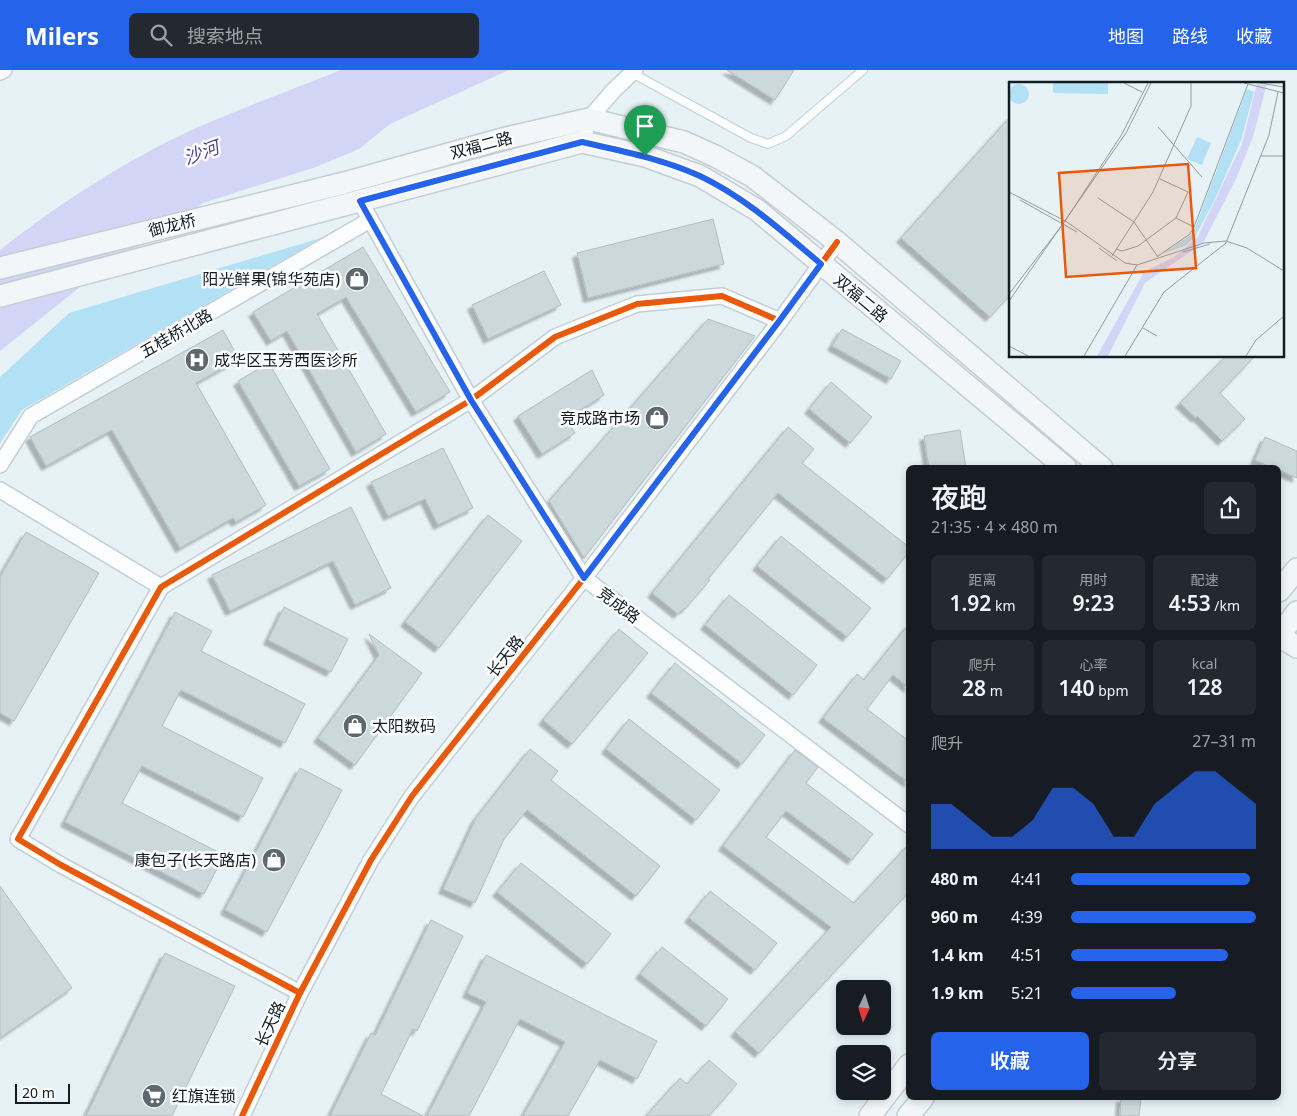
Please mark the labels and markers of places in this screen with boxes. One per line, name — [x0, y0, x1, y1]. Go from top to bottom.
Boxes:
pin — [624, 105, 666, 156]
shop icon: 阳光鲜果(锦华苑店) — [344, 266, 370, 292]
place label: 阳光鲜果(锦华苑店) — [202, 268, 340, 290]
hospital icon: 成华区玉芳西医诊所 — [184, 347, 210, 373]
place label: 成华区玉芳西医诊所 — [214, 349, 358, 371]
shop icon: 竞成路市场 — [644, 405, 670, 431]
place label: 竞成路市场 — [560, 407, 640, 429]
shop icon: 太阳数码 — [342, 713, 368, 739]
place label: 太阳数码 — [372, 715, 436, 737]
shop icon: 康包子(长天路店) — [261, 847, 287, 873]
place label: 康包子(长天路店) — [134, 849, 256, 871]
supermarket icon: 红旗连锁 — [141, 1083, 167, 1109]
place label: 红旗连锁 — [172, 1085, 236, 1107]

